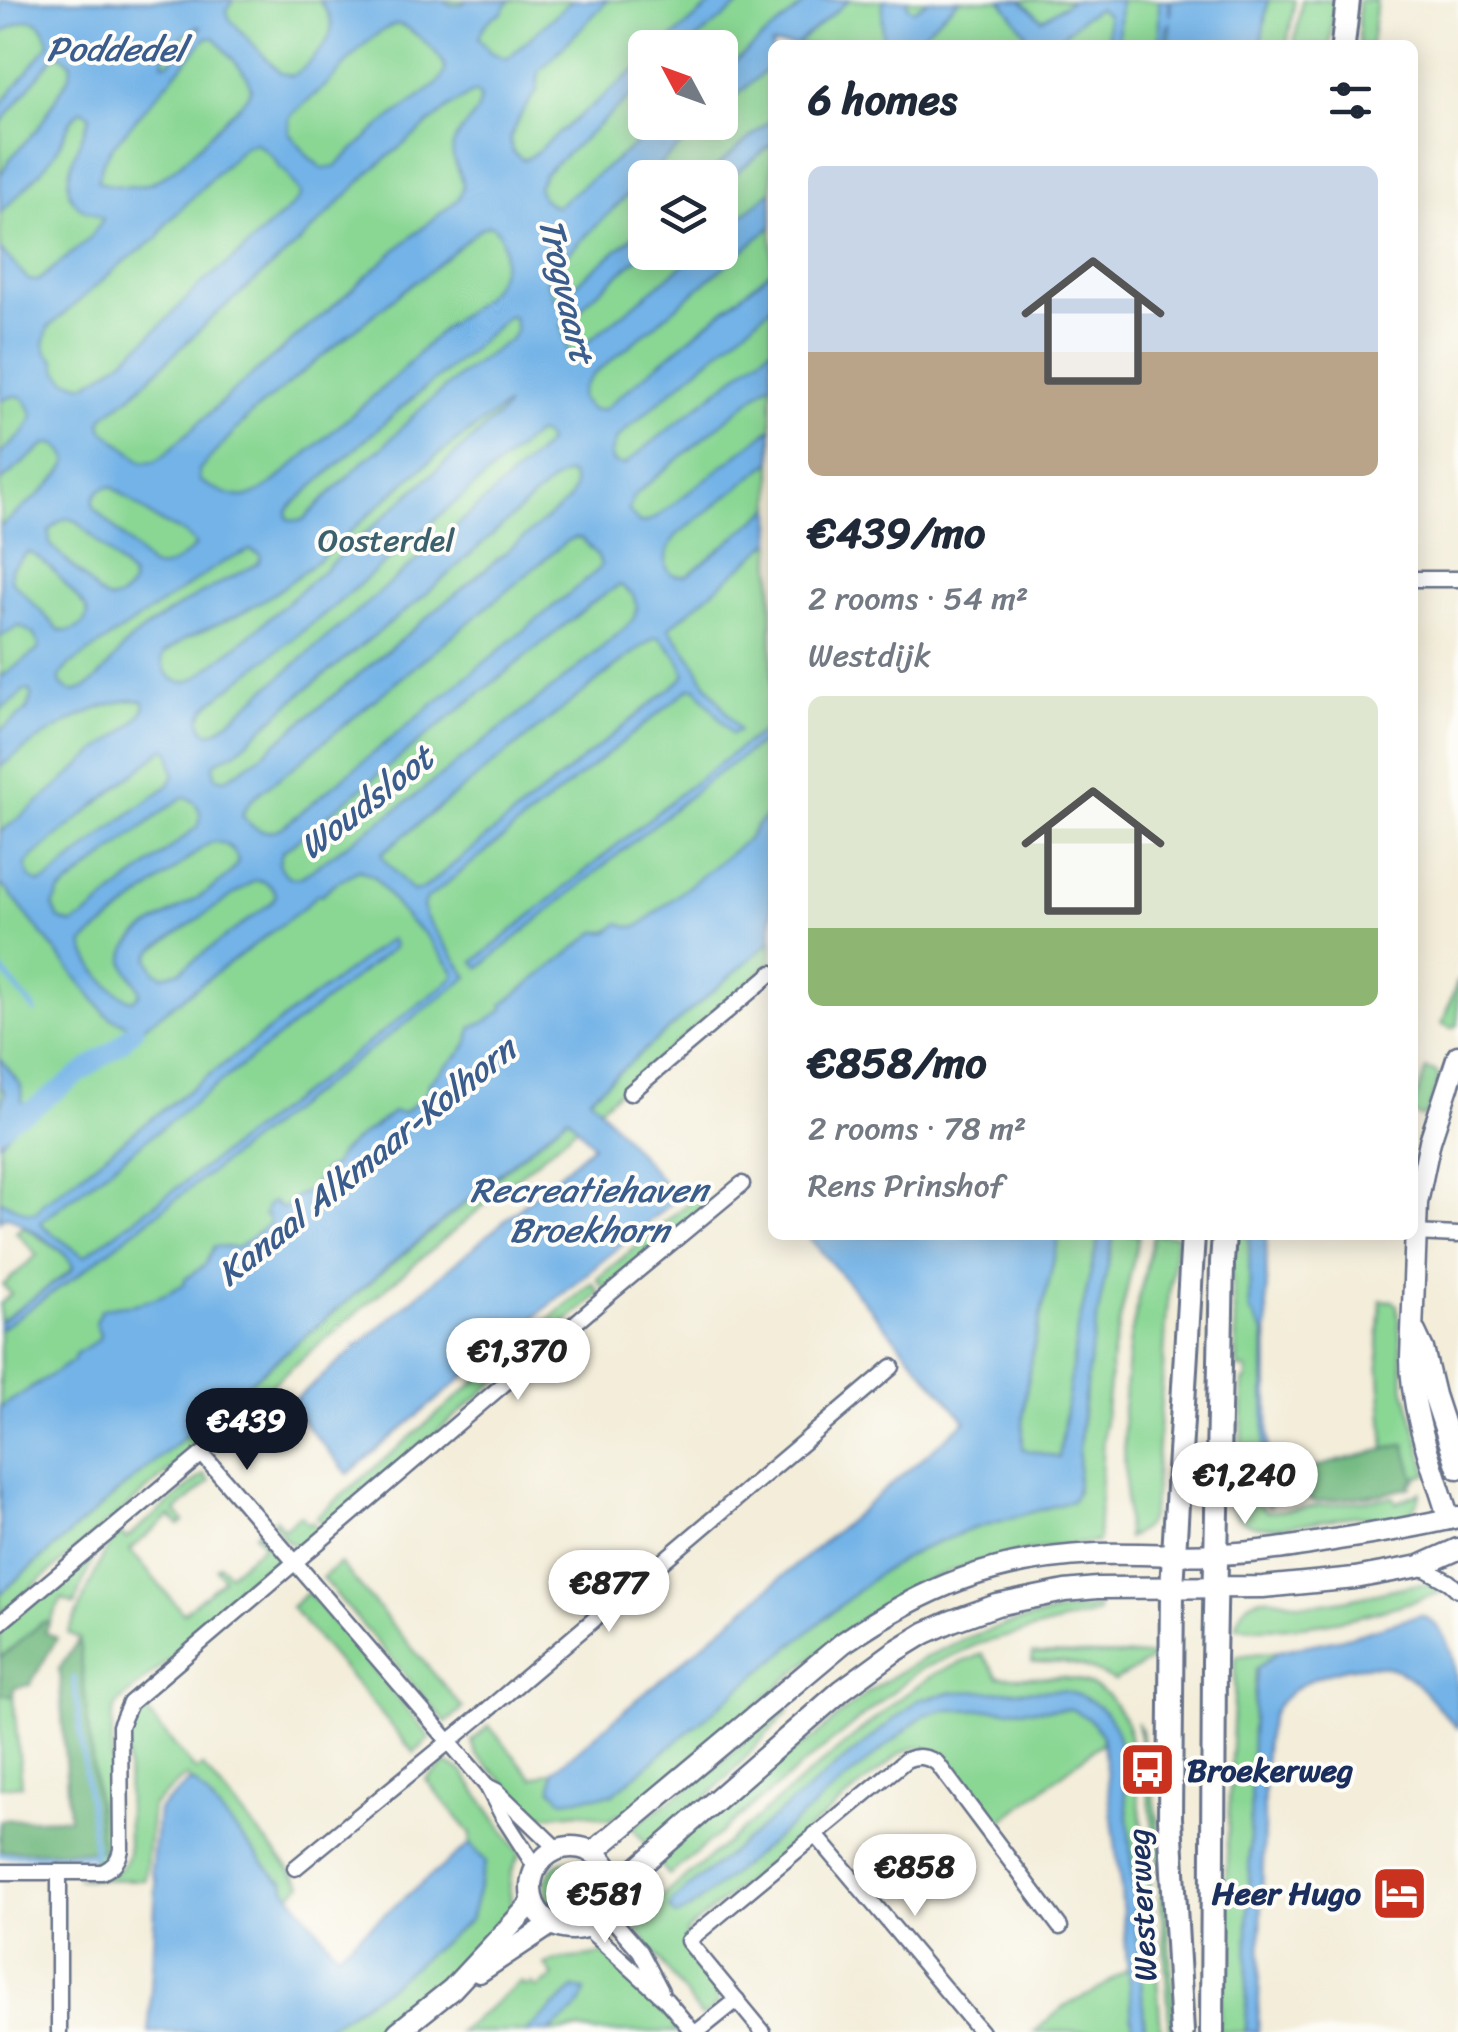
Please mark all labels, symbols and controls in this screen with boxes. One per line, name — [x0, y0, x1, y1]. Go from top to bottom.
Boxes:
water label: Poddedel — [46, 18, 194, 80]
north arrow — [628, 30, 738, 140]
map controls — [628, 30, 738, 270]
text: 6 homes — [808, 63, 957, 137]
icon: filters — [1323, 73, 1378, 128]
button: layers — [628, 160, 738, 270]
water label: Trogvaart — [520, 211, 615, 372]
icon: home — [1003, 231, 1183, 411]
text: €439/mo — [808, 496, 985, 570]
park label: Oosterdel — [318, 512, 455, 569]
text: 2 rooms · 54 m² — [808, 570, 1028, 627]
text: Westdijk — [808, 627, 931, 684]
water label: Woudsloot — [284, 727, 450, 875]
icon: home — [1003, 761, 1183, 941]
water label: Kanaal Alkmaar-Kolhorn — [202, 1018, 532, 1302]
text: €858/mo — [808, 1026, 987, 1100]
text: 2 rooms · 78 m² — [808, 1100, 1026, 1157]
text: Rens Prinshof — [808, 1157, 1004, 1214]
water label: Recreatiehaven Broekhorn — [470, 1159, 712, 1261]
pin: €1,370 — [437, 1318, 599, 1403]
text: €1,370 — [468, 1322, 568, 1379]
pin: €439 — [188, 1388, 306, 1473]
text: €439 — [208, 1392, 286, 1449]
pin: €1,240 — [1164, 1442, 1326, 1527]
text: €1,240 — [1194, 1446, 1296, 1503]
pin: €877 — [550, 1550, 668, 1635]
text: €877 — [570, 1554, 648, 1611]
bus stop icon: Broekerweg — [1118, 1740, 1178, 1800]
place label: Broekerweg — [1187, 1742, 1353, 1799]
street label: Westerweg — [1110, 1827, 1174, 1983]
pin: €858 — [856, 1834, 974, 1919]
text: €858 — [875, 1838, 955, 1895]
pin: €581 — [546, 1861, 664, 1946]
hotel icon: Heer Hugo — [1370, 1863, 1430, 1923]
text: €581 — [568, 1865, 642, 1922]
place label: Heer Hugo — [1212, 1865, 1362, 1922]

